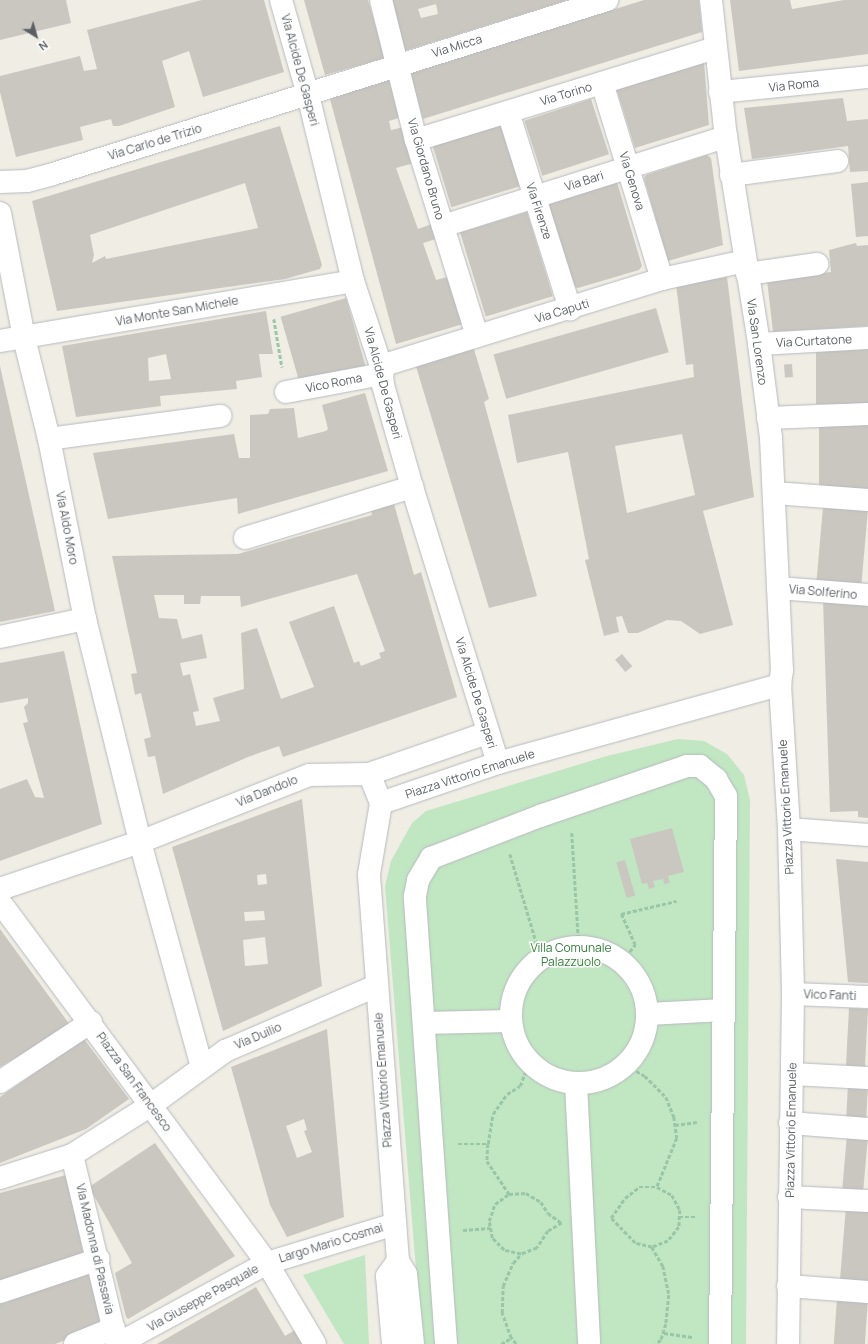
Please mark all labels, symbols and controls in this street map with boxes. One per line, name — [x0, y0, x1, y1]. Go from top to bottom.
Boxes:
street label: Via Alcide De Gasperi — [278, 12, 322, 128]
north arrow — [16, 16, 56, 56]
street label: Via Micca — [430, 32, 484, 60]
text: N — [36, 38, 51, 54]
street label: Via Roma — [768, 75, 820, 95]
street label: Via Torino — [538, 79, 594, 109]
street label: Via Giordano Bruno — [405, 117, 447, 221]
street label: Via Carlo de Trizio — [106, 121, 204, 163]
street label: Via Genova — [616, 150, 648, 212]
street label: Via Bari — [563, 168, 605, 194]
street label: Via Firenze — [523, 181, 555, 241]
street label: Via Monte San Michele — [115, 293, 239, 329]
street label: Via Caputi — [533, 296, 591, 326]
street label: Via San Lorenzo — [744, 298, 770, 386]
street label: Via Alcide De Gasperi — [361, 325, 405, 441]
street label: Via Curtatone — [776, 332, 852, 350]
street label: Vico Roma — [305, 370, 363, 396]
street label: Via Aldo Moro — [53, 490, 81, 566]
street label: Via Solferino — [788, 582, 858, 602]
street label: Via Alcide De Gasperi — [452, 636, 500, 750]
street label: Piazza Vittorio Emanuele — [775, 739, 797, 875]
street label: Piazza Vittorio Emanuele — [403, 746, 537, 802]
street label: Via Dandolo — [234, 772, 300, 810]
park label: Villa Comunale Palazzuolo — [530, 941, 612, 969]
street label: Vico Fanti — [803, 987, 857, 1003]
street label: Piazza Vittorio Emanuele — [371, 1012, 395, 1148]
street label: Via Duilio — [232, 1020, 284, 1052]
street label: Piazza San Francesco — [93, 1030, 175, 1134]
street label: Piazza Vittorio Emanuele — [783, 1062, 799, 1198]
street label: Via Madonna di Passavia — [73, 1182, 117, 1316]
street label: Largo Mario Cosmai — [277, 1220, 385, 1266]
street label: Via Giuseppe Pasquale — [145, 1261, 261, 1335]

